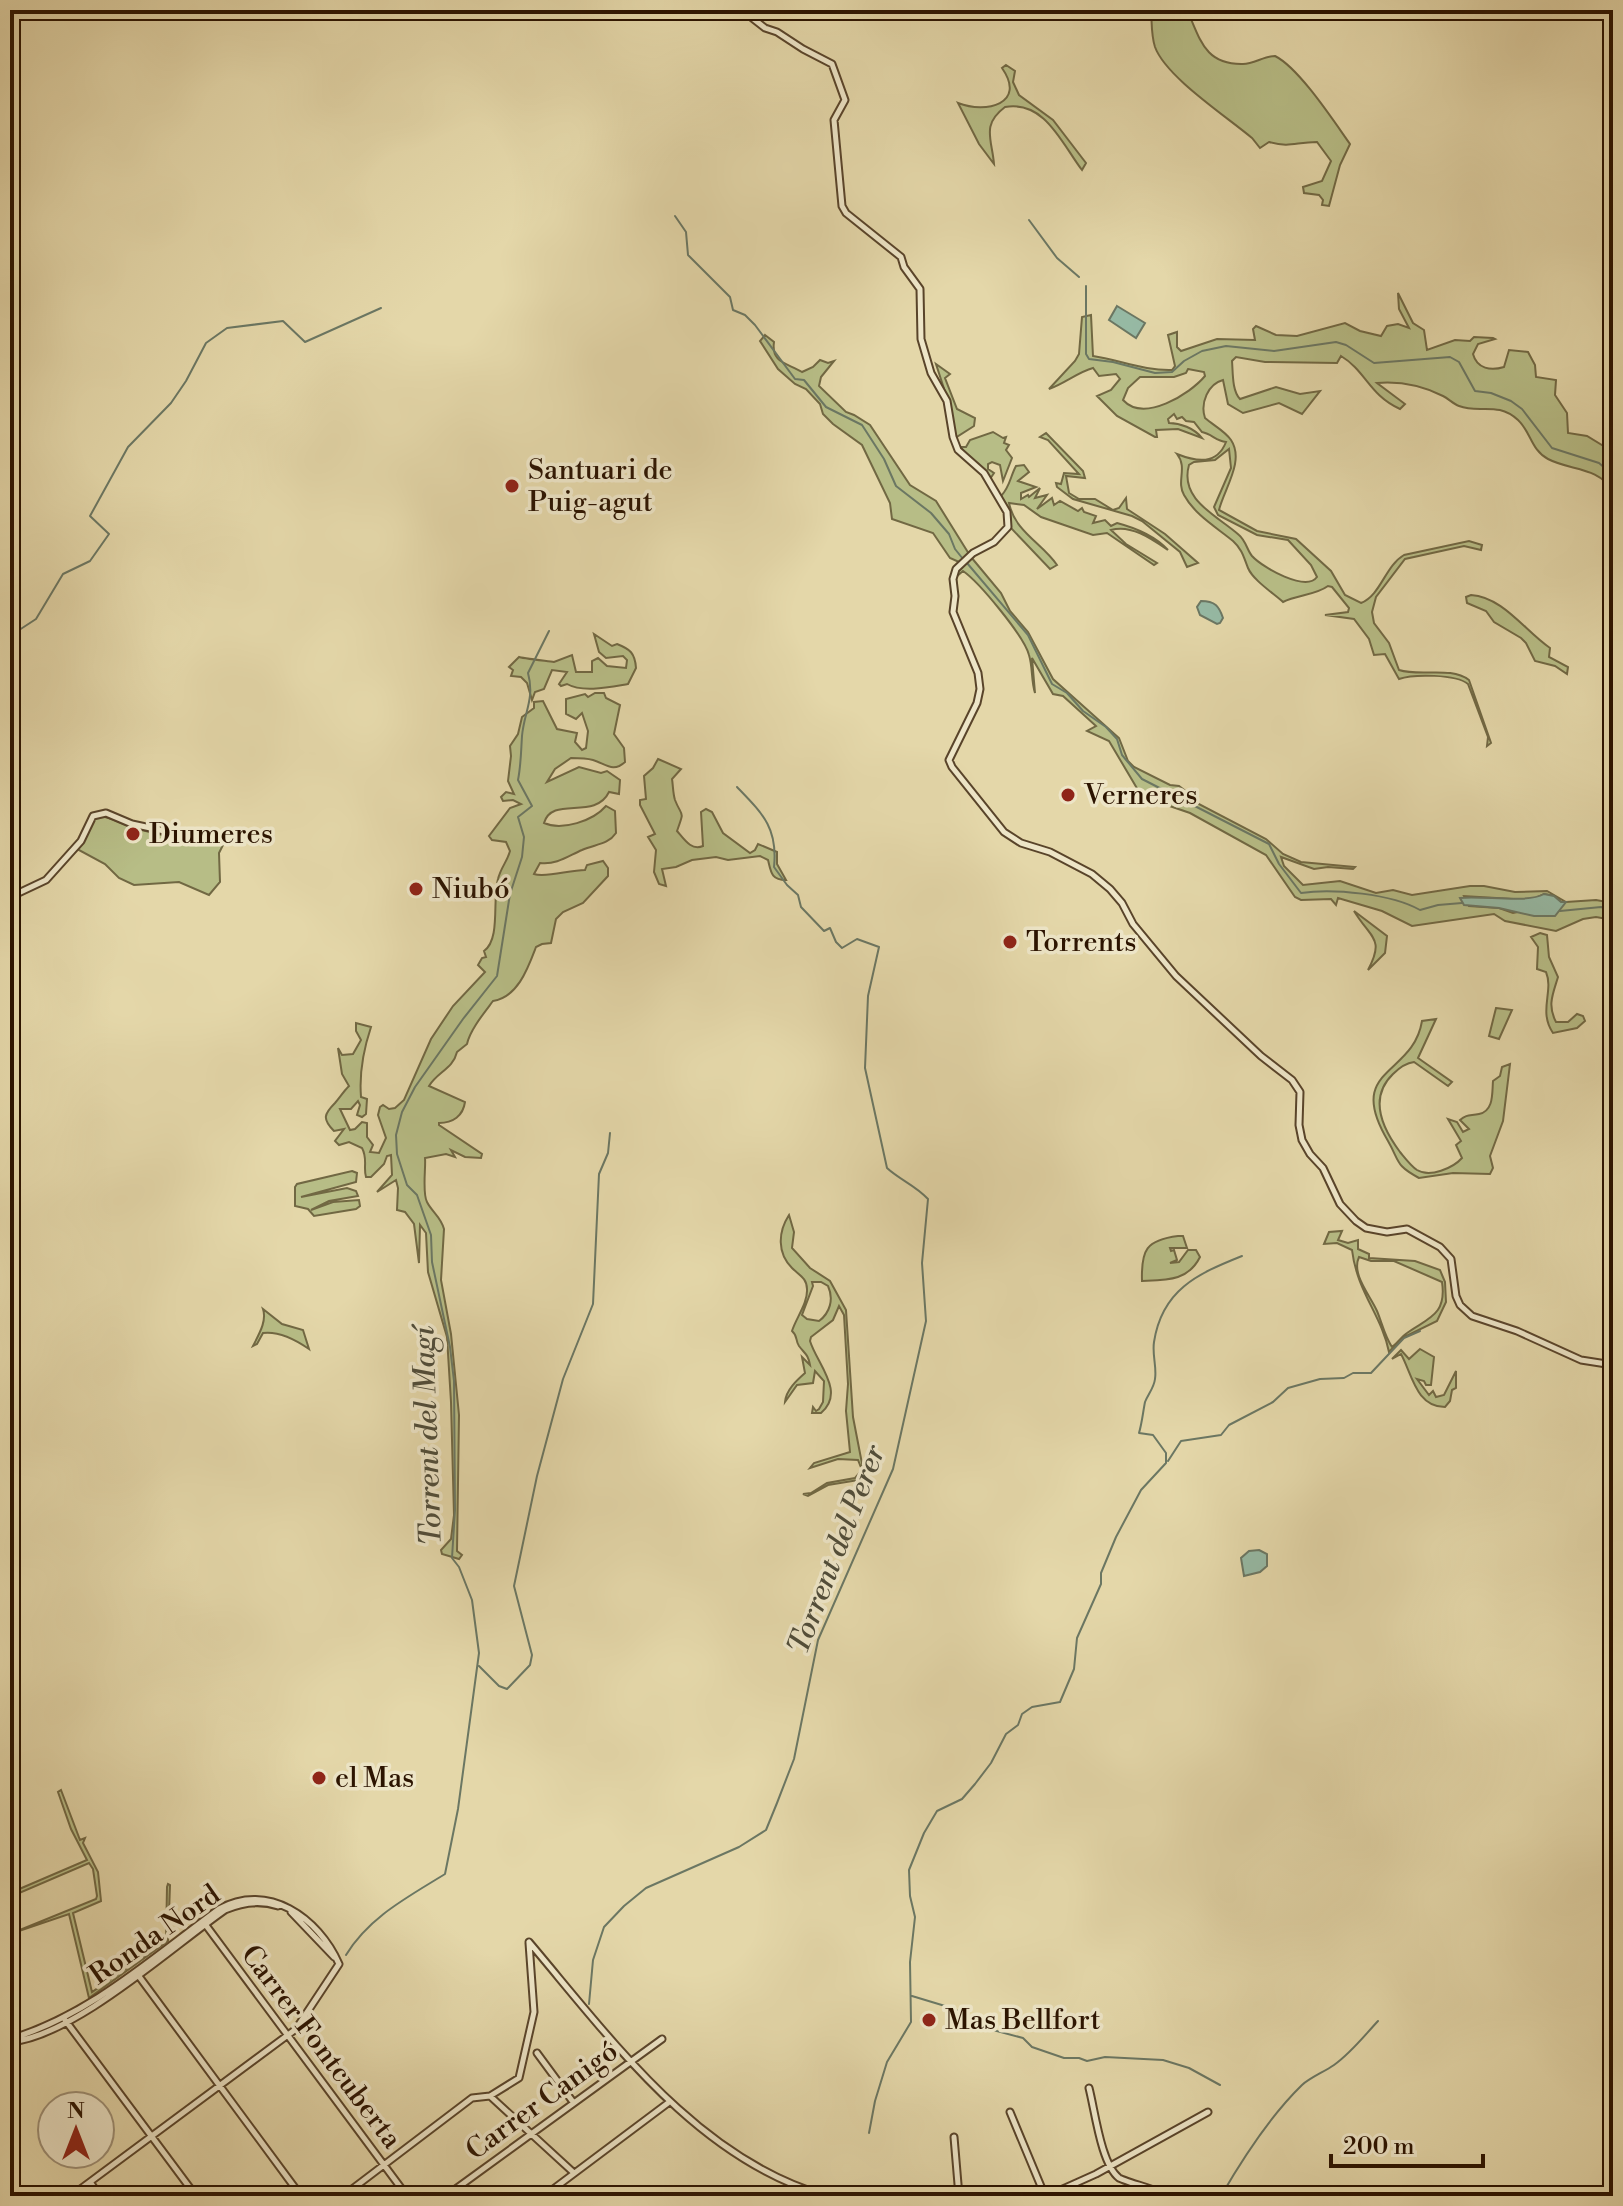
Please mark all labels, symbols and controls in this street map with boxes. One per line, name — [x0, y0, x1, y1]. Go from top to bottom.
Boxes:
place label: Santuari de Puig-agut — [528, 453, 673, 520]
marker: Santuari de Puig-agut — [503, 477, 521, 495]
place label: Verneres — [1083, 778, 1197, 813]
marker: Verneres — [1059, 786, 1077, 804]
place label: Diumeres — [149, 817, 273, 852]
marker: Diumeres — [124, 825, 142, 843]
place label: Niubó — [432, 872, 510, 907]
marker: Niubó — [407, 880, 425, 898]
place label: Torrents — [1026, 925, 1136, 960]
marker: Torrents — [1001, 933, 1019, 951]
water label: Torrent del Magí — [405, 1322, 451, 1546]
water label: Torrent del Perer — [780, 1439, 895, 1660]
place label: el Mas — [335, 1761, 414, 1796]
marker: el Mas — [310, 1769, 328, 1787]
street label: Ronda Nord — [83, 1877, 227, 1993]
street label: Carrer Fontcuberta — [233, 1938, 409, 2156]
place label: Mas Bellfort — [945, 2003, 1101, 2038]
marker: Mas Bellfort — [920, 2011, 938, 2029]
street label: Carrer Canigó — [459, 2034, 625, 2168]
north arrow — [36, 2090, 116, 2170]
text: N — [67, 2098, 85, 2125]
scale bar — [1331, 2118, 1483, 2168]
text: 200 m — [1343, 2132, 1414, 2162]

